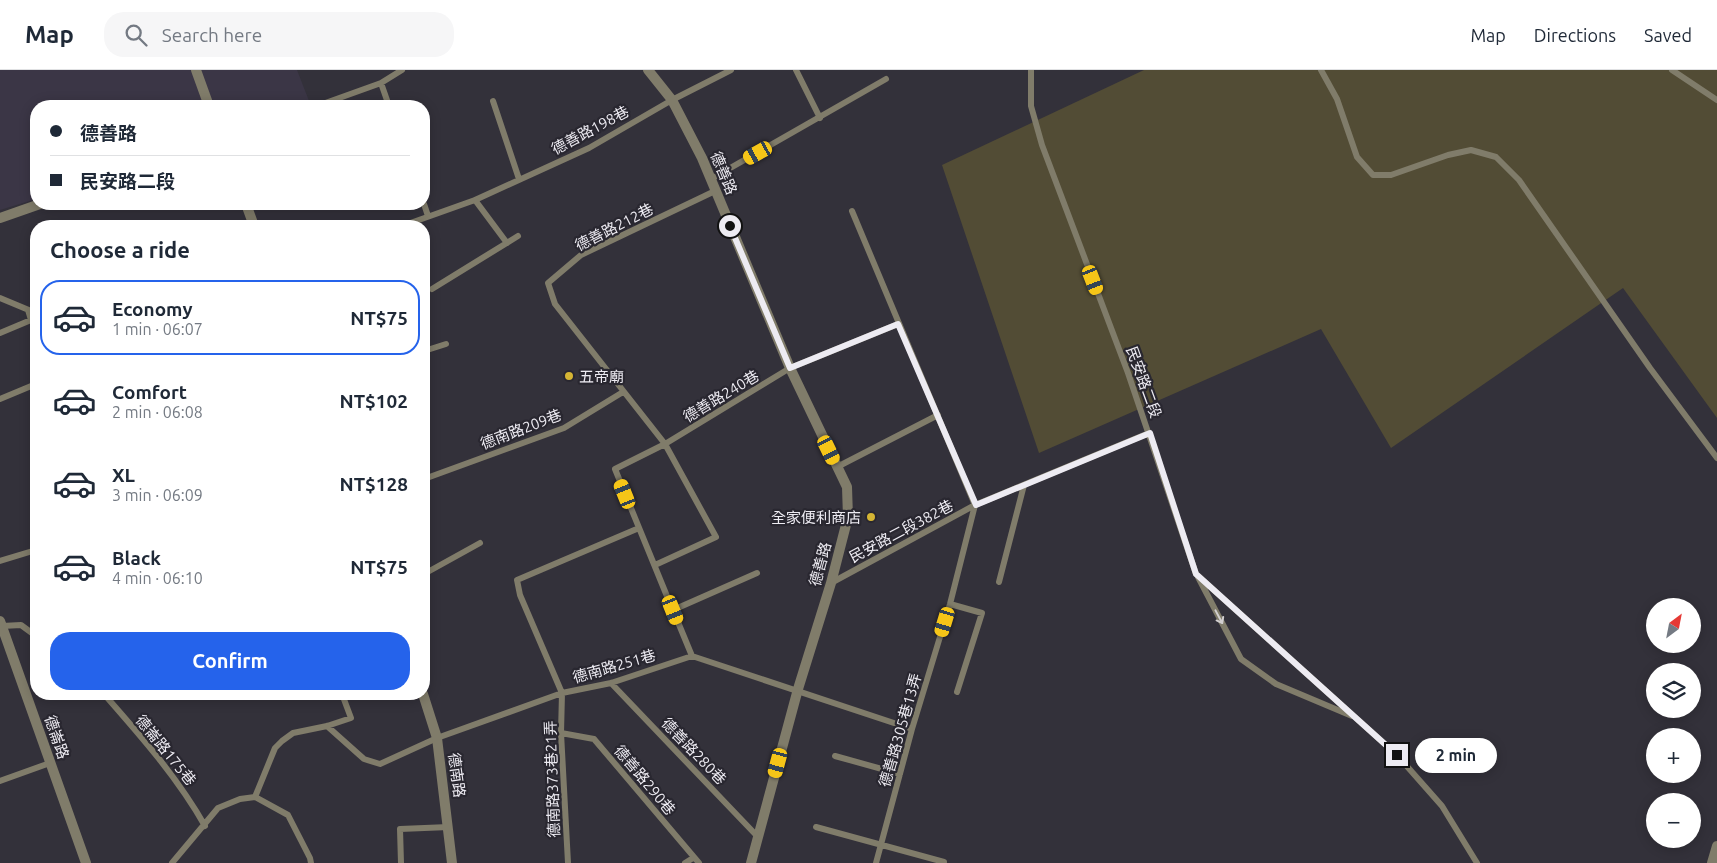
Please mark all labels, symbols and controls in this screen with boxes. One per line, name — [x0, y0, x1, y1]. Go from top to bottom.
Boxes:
search box — [104, 12, 454, 57]
text: Map — [25, 21, 74, 48]
icon: search — [122, 21, 150, 49]
text: Search here — [162, 24, 262, 46]
text: Map — [1470, 25, 1506, 45]
text: Directions — [1534, 25, 1616, 45]
text: Saved — [1644, 25, 1692, 45]
street label: 德善路198巷 — [548, 102, 632, 158]
text: 德善路 — [80, 122, 137, 144]
car — [741, 139, 774, 167]
street label: 德善路 — [707, 149, 741, 197]
text: 民安路二段 — [80, 170, 175, 192]
street label: 德善路212巷 — [572, 200, 656, 254]
route start — [719, 215, 741, 237]
text: Choose a ride — [50, 237, 190, 262]
car — [1080, 263, 1105, 297]
icon: car — [52, 295, 97, 340]
text: Economy — [112, 298, 193, 320]
text: NT$75 — [350, 307, 408, 329]
text: 1 min · 06:07 — [112, 320, 203, 338]
street label: 民安路二段 — [1123, 344, 1165, 420]
street label: 德善路240巷 — [680, 367, 762, 425]
place label: 五帝廟 — [579, 368, 624, 385]
marker: 五帝廟 — [563, 370, 575, 382]
icon: car — [52, 378, 97, 423]
text: Comfort — [112, 381, 187, 403]
text: NT$102 — [340, 390, 408, 412]
text: 2 min · 06:08 — [112, 403, 203, 421]
street label: 德南路209巷 — [478, 406, 564, 452]
car — [815, 433, 842, 467]
icon: car — [52, 461, 97, 506]
text: XL — [112, 464, 135, 486]
text: NT$128 — [340, 473, 408, 495]
car — [612, 477, 637, 511]
text: 3 min · 06:09 — [112, 486, 203, 504]
street label: 民安路二段382巷 — [846, 496, 956, 566]
place label: 全家便利商店 — [771, 509, 861, 526]
marker: 全家便利商店 — [865, 511, 877, 523]
street label: 德善路 — [806, 540, 834, 588]
icon: car — [52, 544, 97, 589]
text: Black — [112, 547, 161, 569]
text: NT$75 — [350, 556, 408, 578]
text: 4 min · 06:10 — [112, 569, 203, 587]
car — [660, 593, 685, 627]
north arrow — [1646, 598, 1701, 652]
map controls — [1646, 598, 1701, 848]
car — [933, 605, 956, 639]
one-way arrow — [1215, 609, 1224, 624]
button: Confirm — [50, 632, 410, 690]
street label: 德南路251巷 — [571, 646, 657, 686]
button: layers — [1646, 663, 1701, 718]
street label: 德善路305巷13弄 — [876, 671, 924, 789]
street label: 德崙路175巷 — [133, 711, 199, 789]
street label: 德崙路 — [42, 713, 72, 761]
street label: 德善路280巷 — [658, 714, 730, 788]
street label: 德南路373巷21弄 — [541, 720, 563, 838]
button: + — [1646, 728, 1701, 783]
callout: 2 min — [1414, 738, 1497, 772]
street label: 德善路290巷 — [611, 742, 679, 818]
route end — [1386, 744, 1408, 766]
text: 2 min — [1436, 746, 1476, 764]
car — [766, 747, 789, 779]
street label: 德南路 — [445, 752, 469, 798]
button: − — [1646, 793, 1701, 848]

